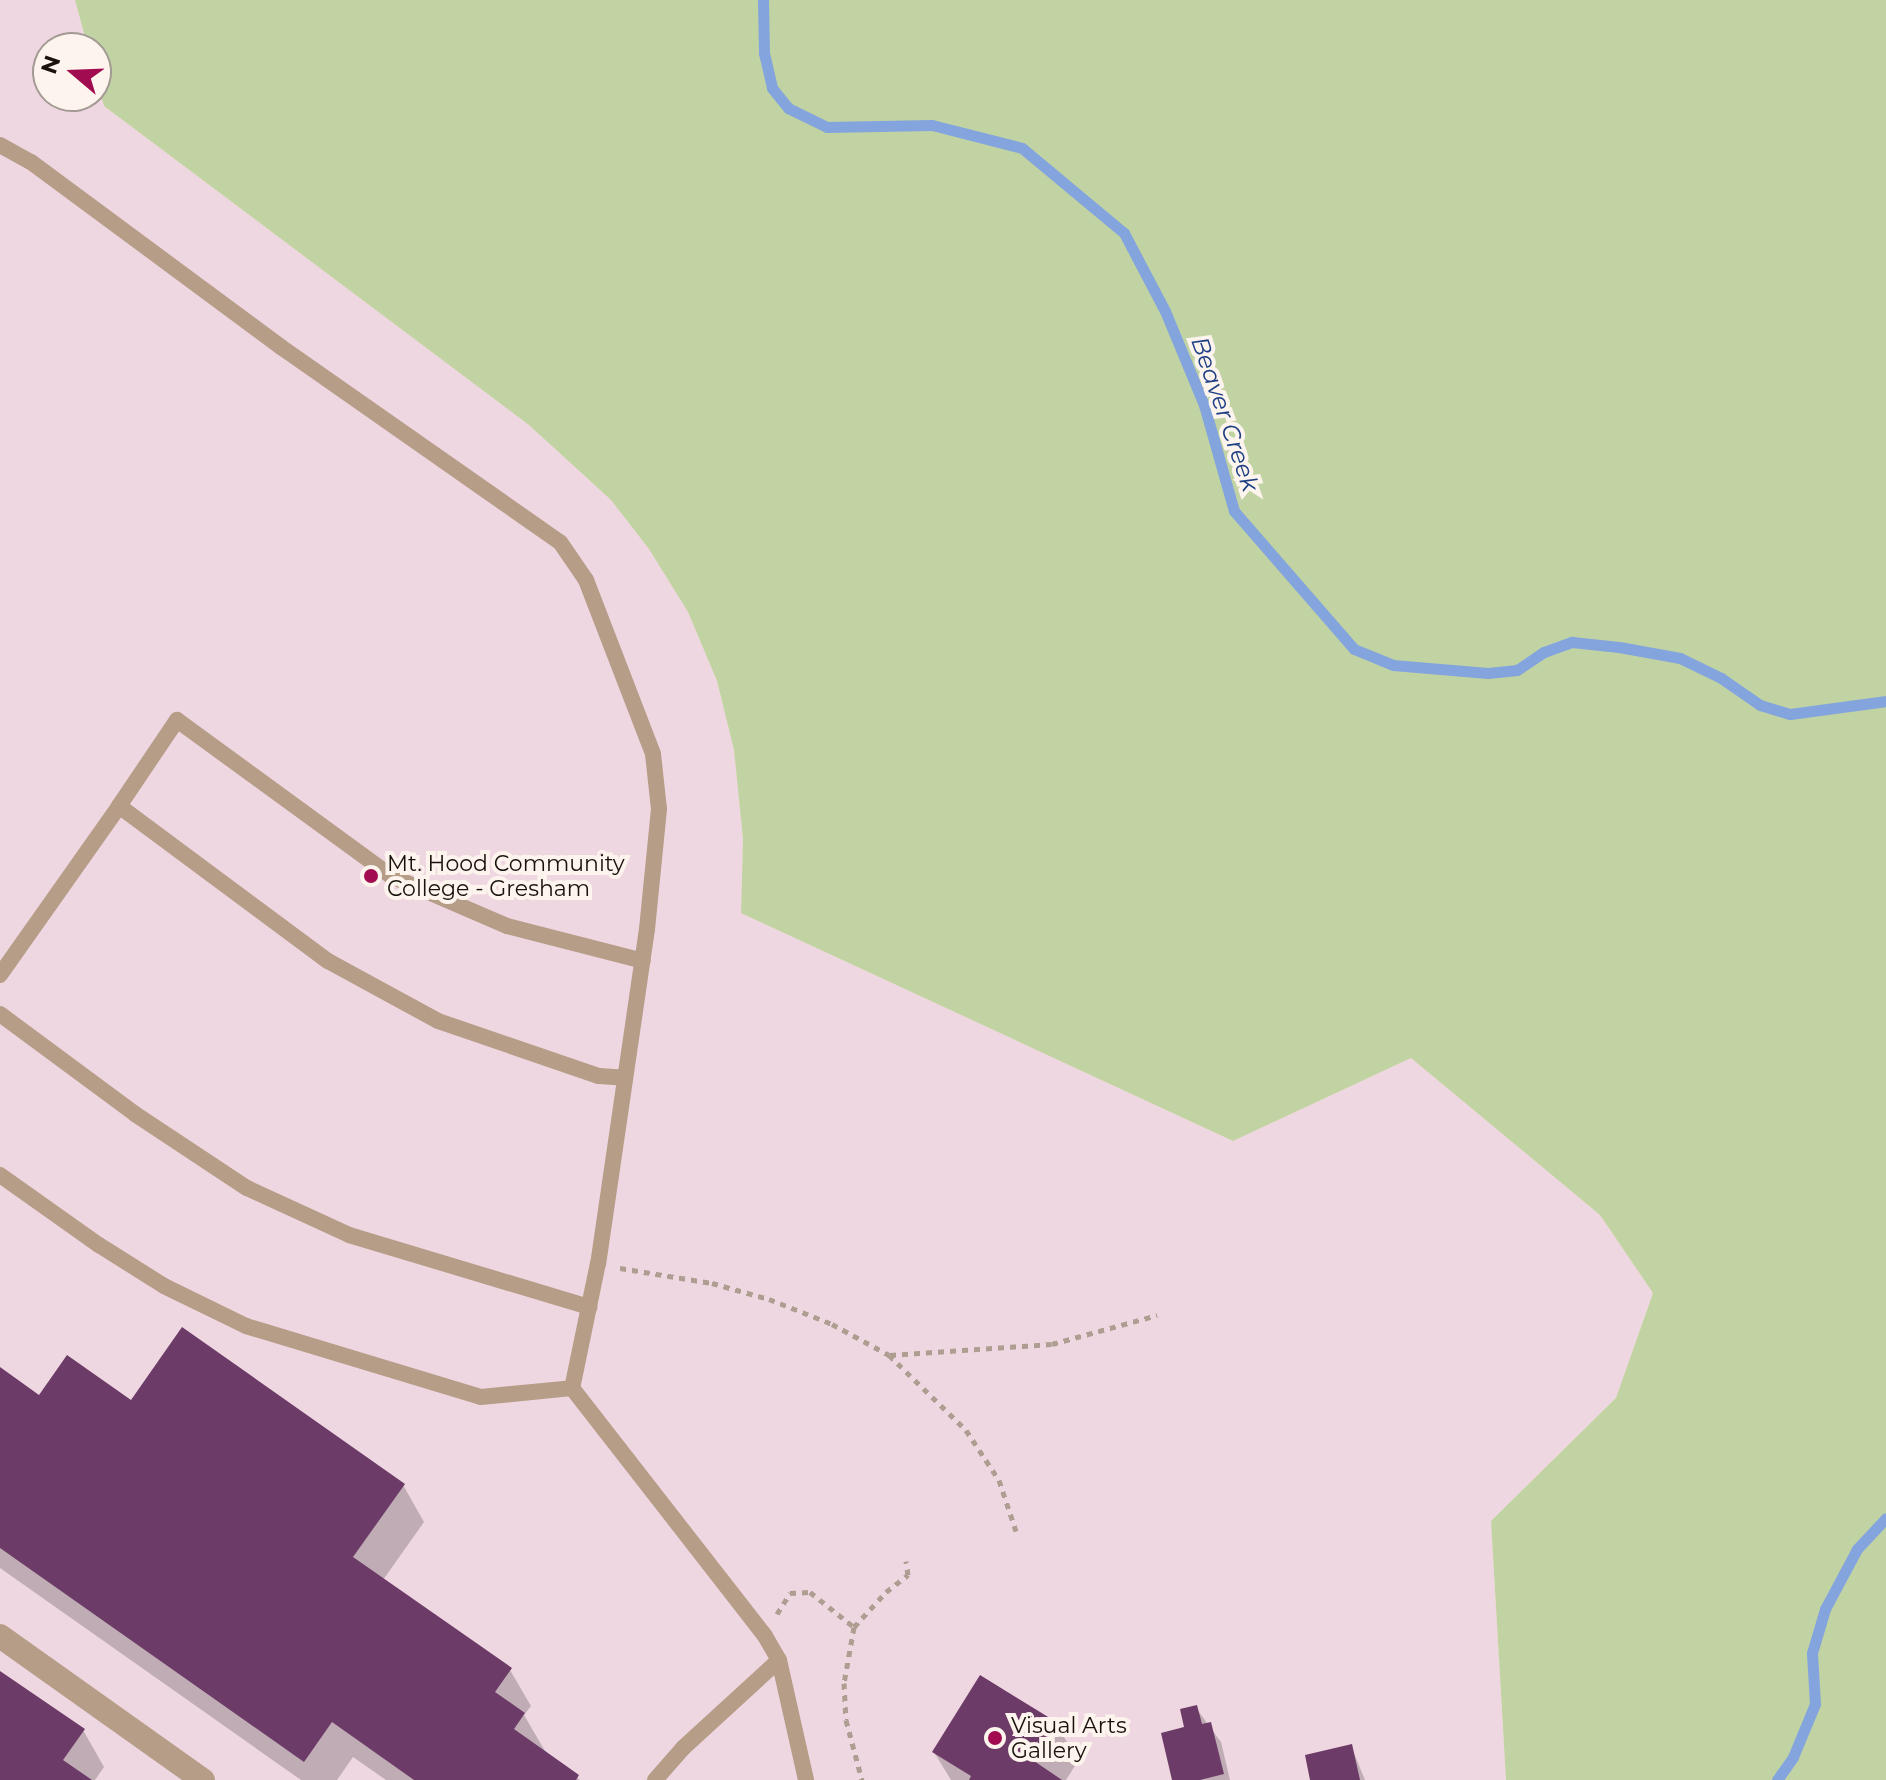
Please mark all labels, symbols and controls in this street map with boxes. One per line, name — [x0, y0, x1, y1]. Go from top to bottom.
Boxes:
north arrow — [32, 32, 112, 112]
text: N — [35, 52, 66, 77]
water label: Beaver Creek — [1185, 333, 1265, 495]
place label: Mt. Hood Community College - Gresham — [387, 850, 625, 902]
marker: Mt. Hood Community College - Gresham — [362, 867, 380, 885]
place label: Visual Arts Gallery — [1011, 1712, 1127, 1764]
marker: Visual Arts Gallery — [986, 1729, 1004, 1747]

